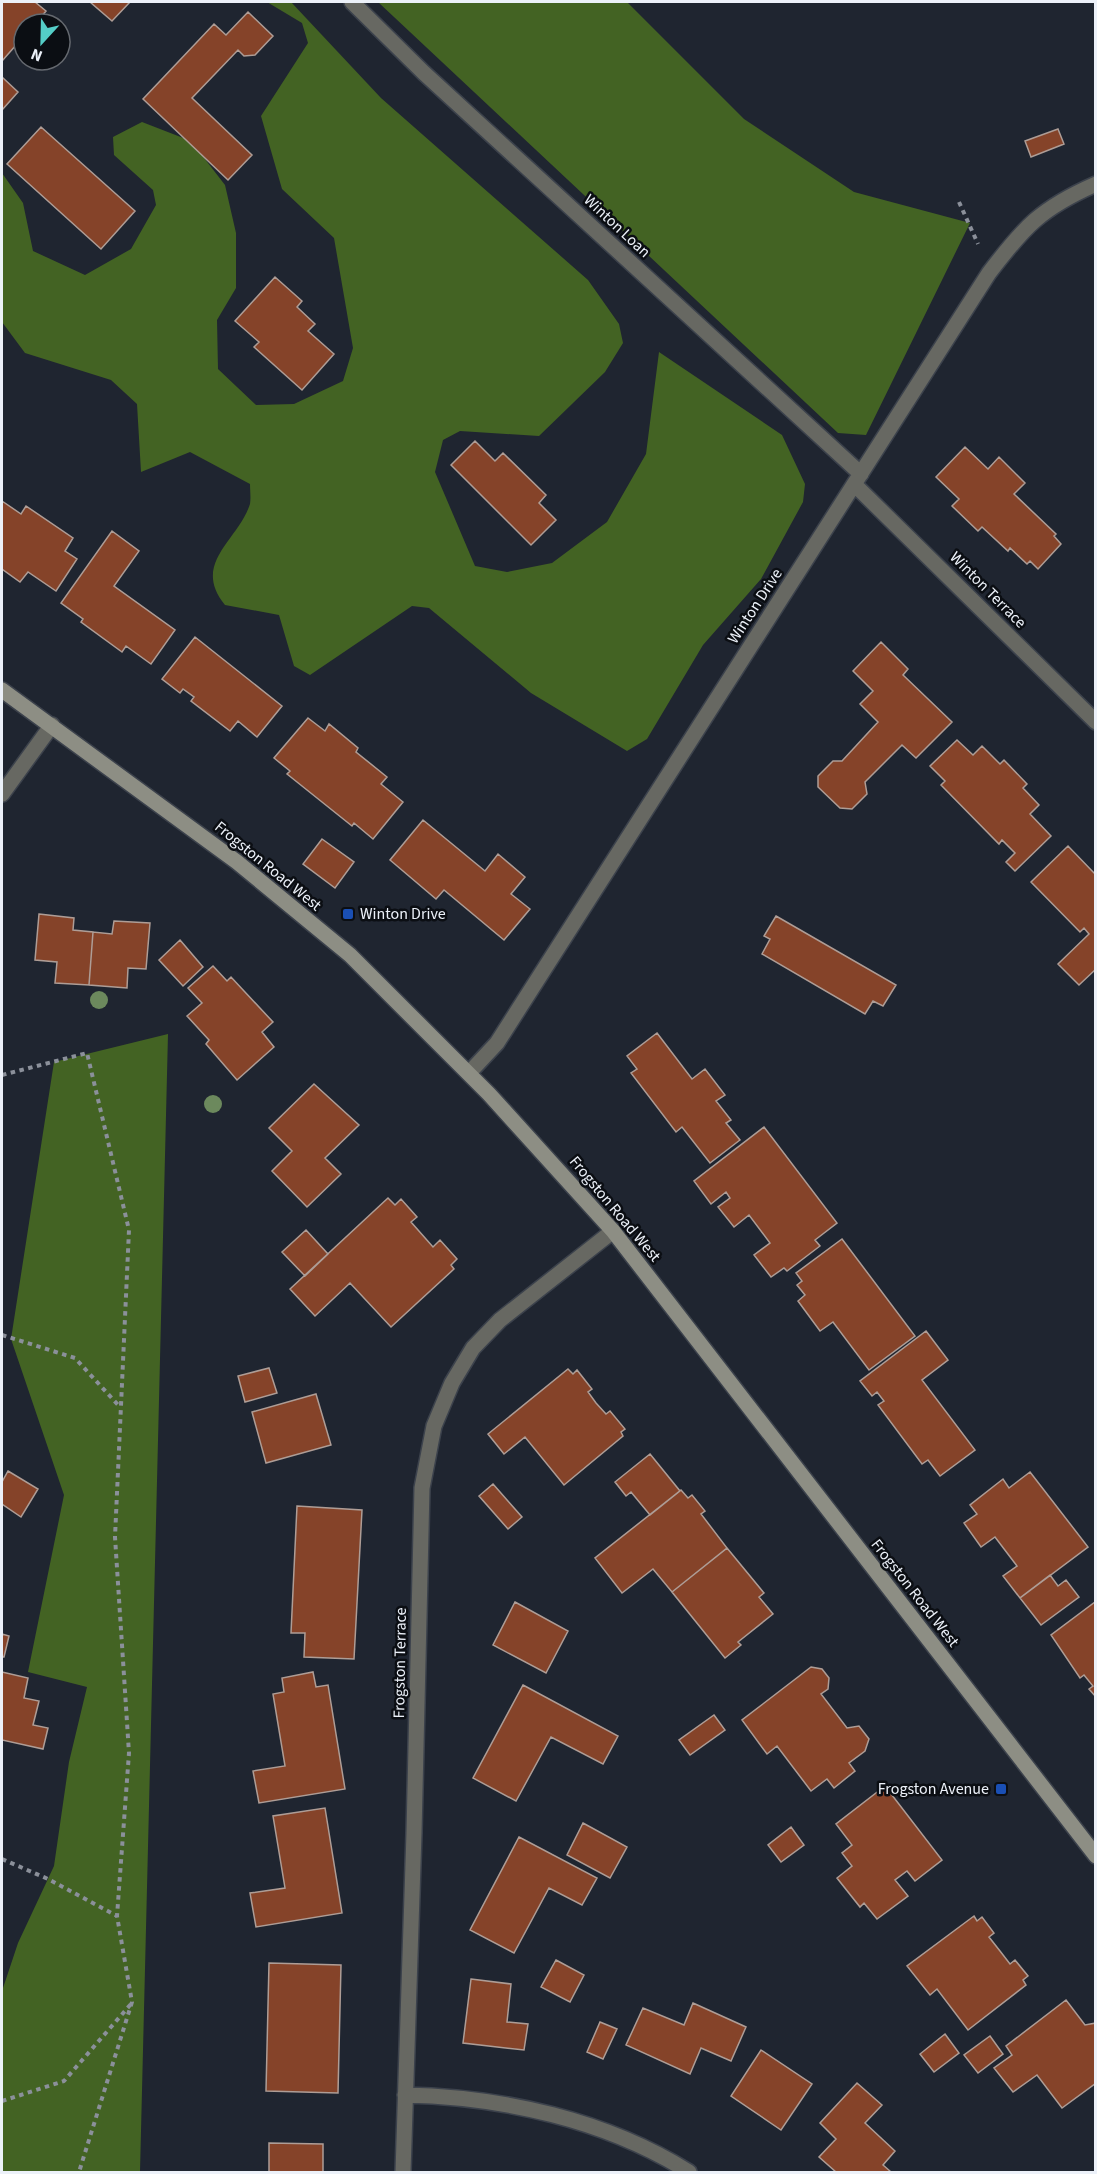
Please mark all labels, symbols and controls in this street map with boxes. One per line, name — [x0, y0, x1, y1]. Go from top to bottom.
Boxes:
north arrow — [12, 12, 72, 72]
text: N — [28, 43, 46, 67]
street label: Winton Loan — [579, 189, 655, 263]
street label: Winton Terrace — [945, 547, 1031, 633]
street label: Winton Drive — [722, 564, 788, 648]
street label: Frogston Road West — [210, 816, 327, 916]
place label: Winton Drive — [360, 903, 446, 925]
marker: Winton Drive — [341, 907, 355, 921]
street label: Frogston Road West — [564, 1151, 666, 1267]
street label: Frogston Road West — [866, 1534, 965, 1652]
street label: Frogston Terrace — [388, 1607, 412, 1719]
place label: Frogston Avenue — [878, 1778, 989, 1800]
marker: Frogston Avenue — [994, 1782, 1008, 1796]

